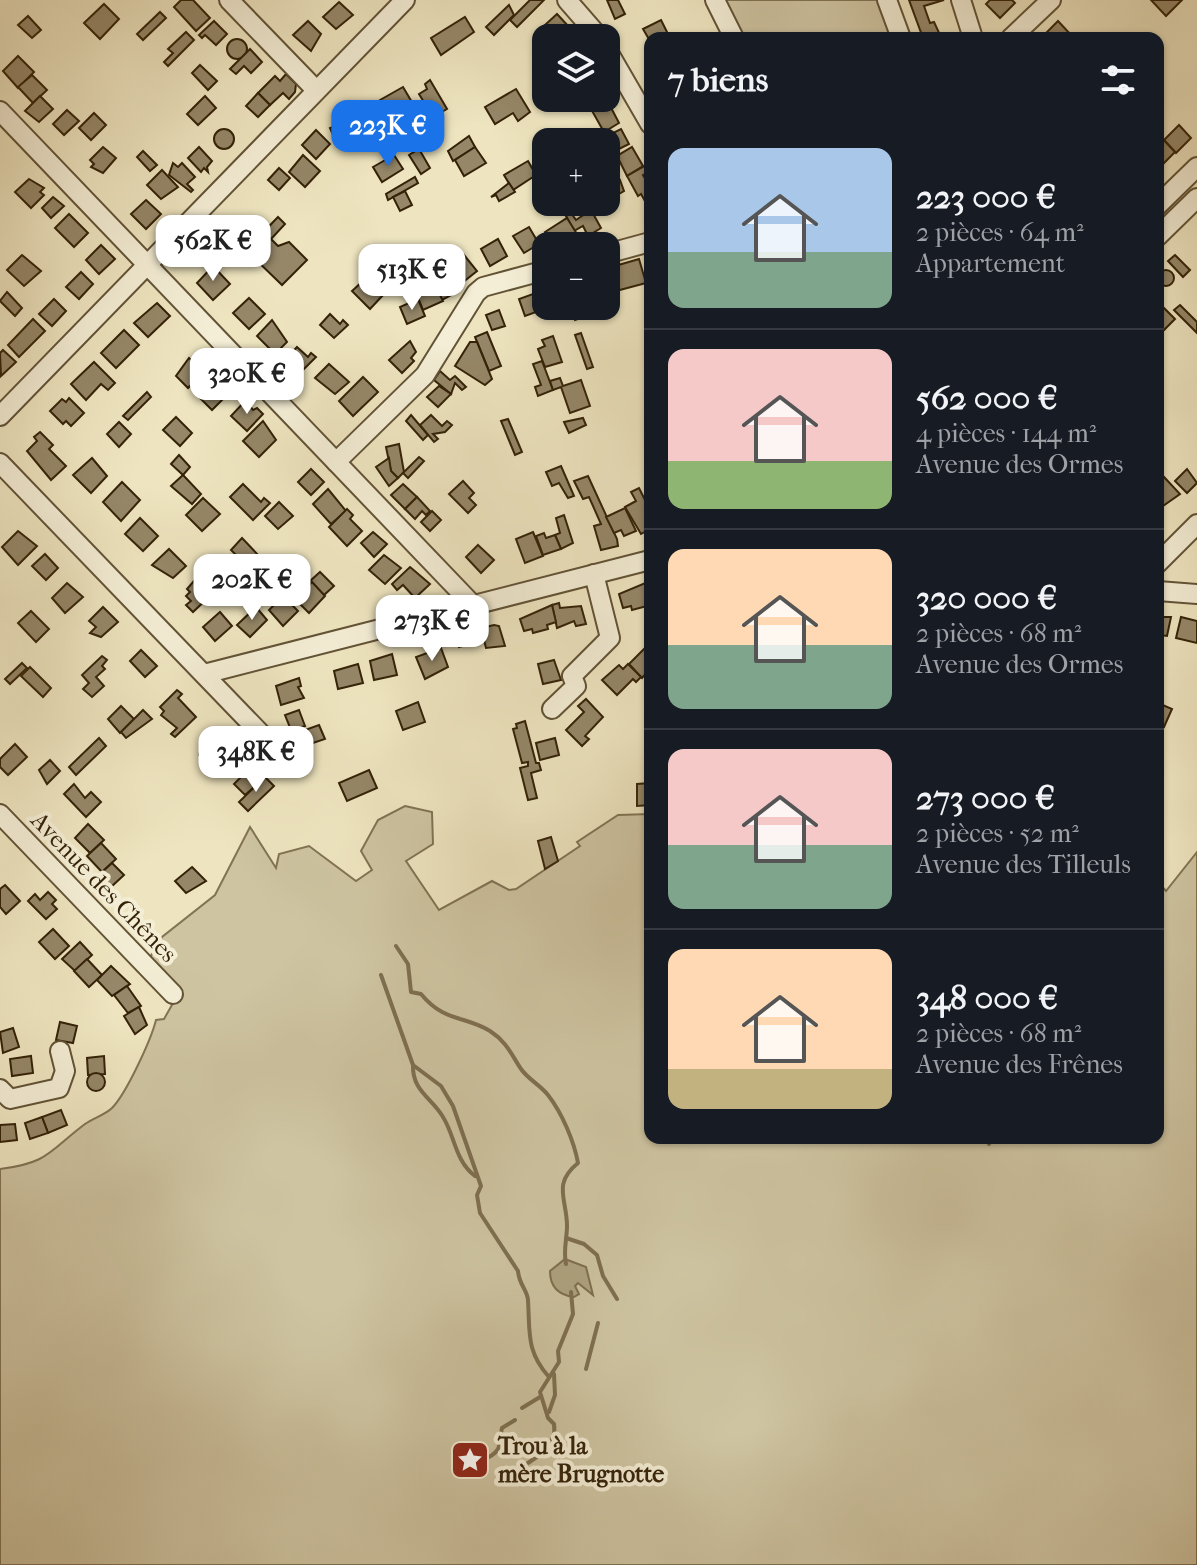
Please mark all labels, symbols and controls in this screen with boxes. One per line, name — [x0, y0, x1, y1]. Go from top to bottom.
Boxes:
map controls — [532, 24, 620, 320]
button: layers — [532, 24, 620, 112]
icon: filters — [1096, 58, 1140, 102]
text: 7 biens — [668, 60, 768, 100]
pin: 223K € — [323, 100, 453, 168]
text: 223K € — [349, 110, 427, 141]
button: + — [532, 128, 620, 216]
text: 223 000 € — [916, 177, 1056, 217]
icon: home — [732, 180, 828, 276]
pin: 562K € — [148, 215, 278, 283]
text: 2 pièces · 64 m² — [916, 217, 1083, 248]
text: 562K € — [174, 225, 252, 256]
button: − — [532, 232, 620, 320]
pin: 513K € — [347, 244, 477, 312]
text: Appartement — [916, 248, 1065, 279]
text: 513K € — [376, 254, 448, 285]
pin: 320K € — [182, 348, 312, 416]
text: 320K € — [208, 358, 286, 389]
text: 562 000 € — [916, 378, 1058, 418]
icon: home — [732, 381, 828, 477]
text: 4 pièces · 144 m² — [916, 418, 1096, 449]
text: Avenue des Ormes — [916, 449, 1123, 480]
pin: 202K € — [187, 554, 317, 622]
text: 202K € — [211, 564, 293, 595]
text: 320 000 € — [916, 578, 1057, 618]
icon: home — [732, 581, 828, 677]
pin: 273K € — [367, 595, 497, 663]
text: 273K € — [394, 605, 470, 636]
text: 2 pièces · 68 m² — [916, 618, 1081, 649]
text: Avenue des Ormes — [916, 649, 1123, 680]
pin: 348K € — [191, 726, 321, 794]
text: 348K € — [216, 736, 296, 767]
text: 273 000 € — [916, 778, 1055, 818]
icon: home — [732, 781, 828, 877]
street label: Avenue des Chênes — [25, 806, 183, 968]
text: 2 pièces · 52 m² — [916, 818, 1079, 849]
text: Avenue des Tilleuls — [916, 849, 1131, 880]
text: 348 000 € — [916, 978, 1058, 1018]
icon: home — [732, 981, 828, 1077]
text: 2 pièces · 68 m² — [916, 1018, 1081, 1049]
text: Avenue des Frênes — [916, 1049, 1123, 1080]
place label: Trou à la mère Brugnotte — [497, 1432, 664, 1488]
place icon: Trou à la mère Brugnotte — [449, 1439, 491, 1481]

